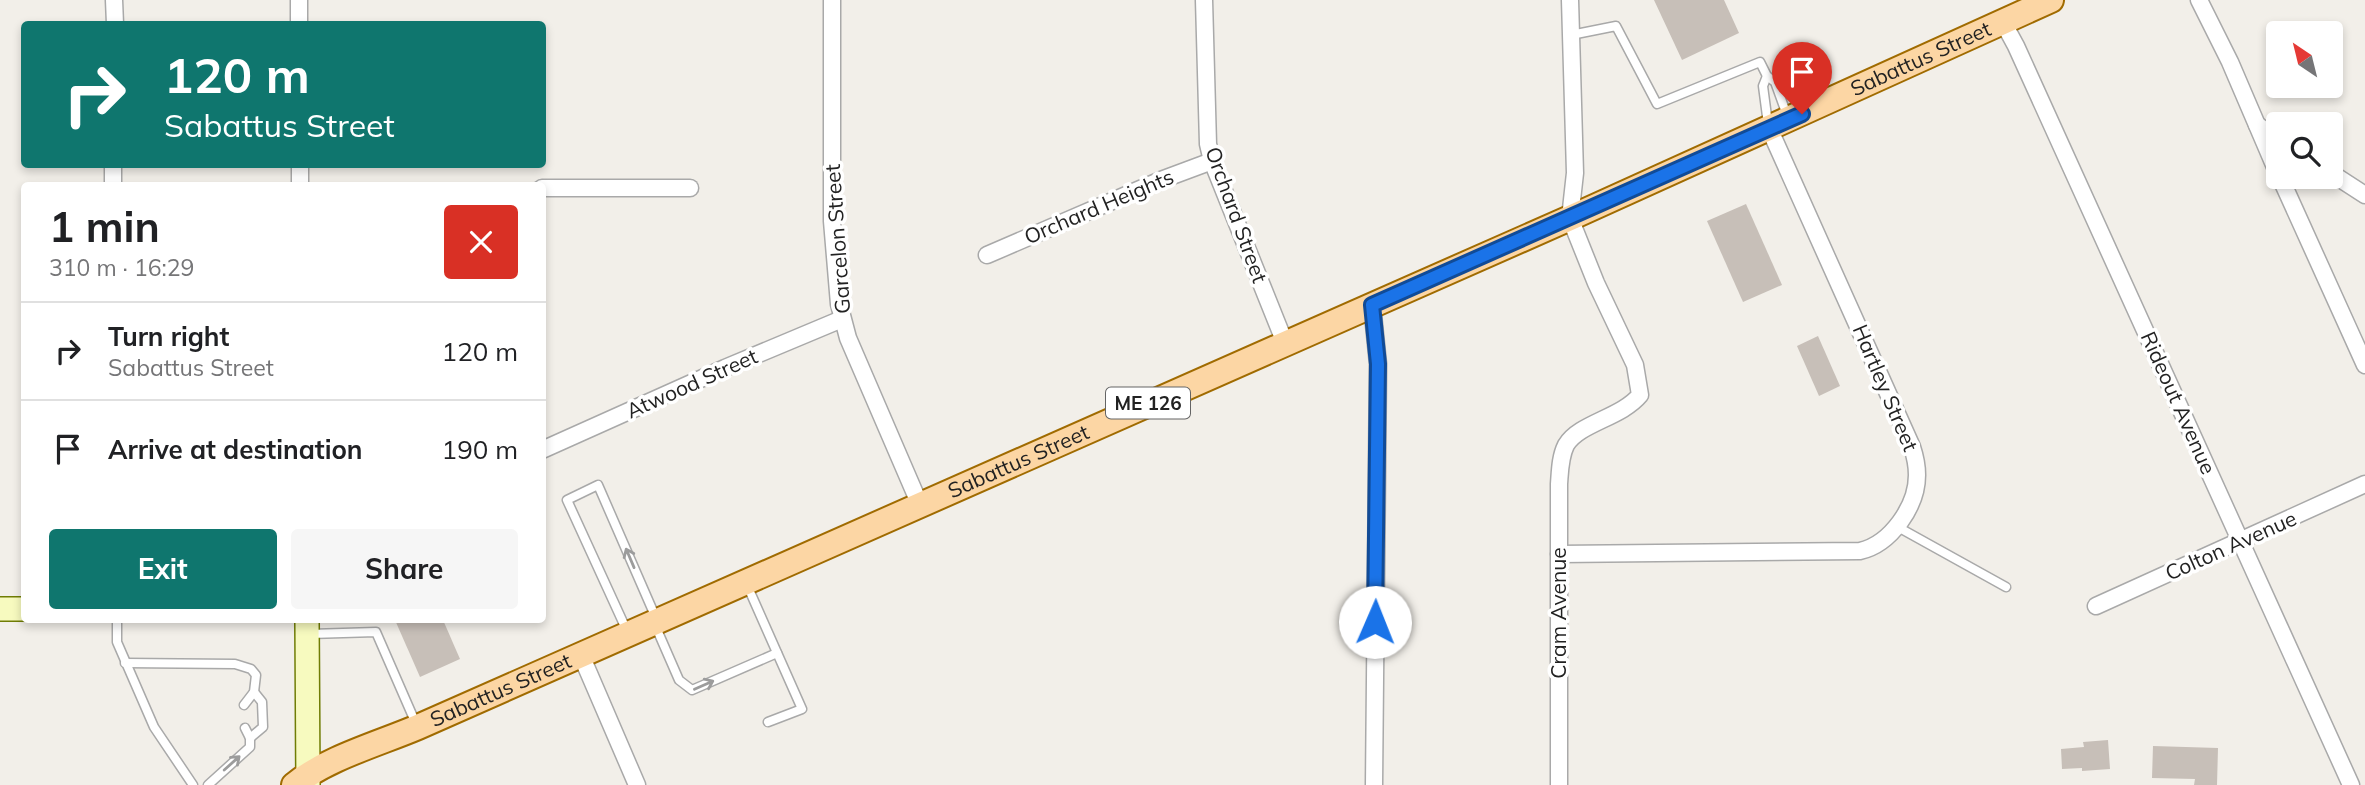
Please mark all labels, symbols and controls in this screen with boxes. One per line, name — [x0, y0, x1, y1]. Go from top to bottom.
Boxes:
street label: Sabattus Street — [1846, 15, 1995, 101]
north arrow — [2266, 21, 2343, 98]
map controls — [2266, 21, 2343, 189]
pin — [1772, 42, 1832, 114]
text: 120 m — [164, 44, 310, 105]
icon: right — [49, 49, 140, 140]
icon: arrive — [1783, 53, 1821, 91]
text: Sabattus Street — [164, 105, 395, 145]
button: search — [2266, 112, 2343, 189]
street label: Orchard Street — [1200, 143, 1274, 286]
street label: Garcelon Street — [819, 163, 855, 315]
street label: Orchard Heights — [1020, 163, 1177, 249]
text: 1 min — [49, 200, 160, 253]
button: close — [444, 205, 518, 279]
text: 310 m · 16:29 — [49, 253, 194, 282]
text: Turn right — [108, 320, 229, 353]
street label: Hartley Street — [1848, 320, 1924, 455]
street label: Rideout Avenue — [2136, 327, 2222, 478]
icon: right — [49, 332, 87, 370]
text: 120 m — [442, 335, 518, 368]
street label: Atwood Street — [622, 343, 761, 424]
text: Sabattus Street — [108, 353, 274, 382]
road number: ME 126 — [1106, 388, 1190, 418]
street label: Sabattus Street — [944, 418, 1093, 503]
icon: arrive — [49, 430, 87, 468]
text: Arrive at destination — [108, 433, 363, 466]
text: 190 m — [442, 433, 518, 466]
street label: Colton Avenue — [2161, 505, 2300, 586]
button: Exit — [49, 529, 277, 609]
button: Share — [291, 529, 518, 609]
street label: Cram Avenue — [1545, 547, 1571, 679]
one-way arrow — [623, 548, 636, 569]
position arrow — [1338, 585, 1412, 659]
street label: Sabattus Street — [426, 647, 575, 732]
one-way arrow — [693, 678, 715, 691]
one-way arrow — [223, 755, 241, 771]

